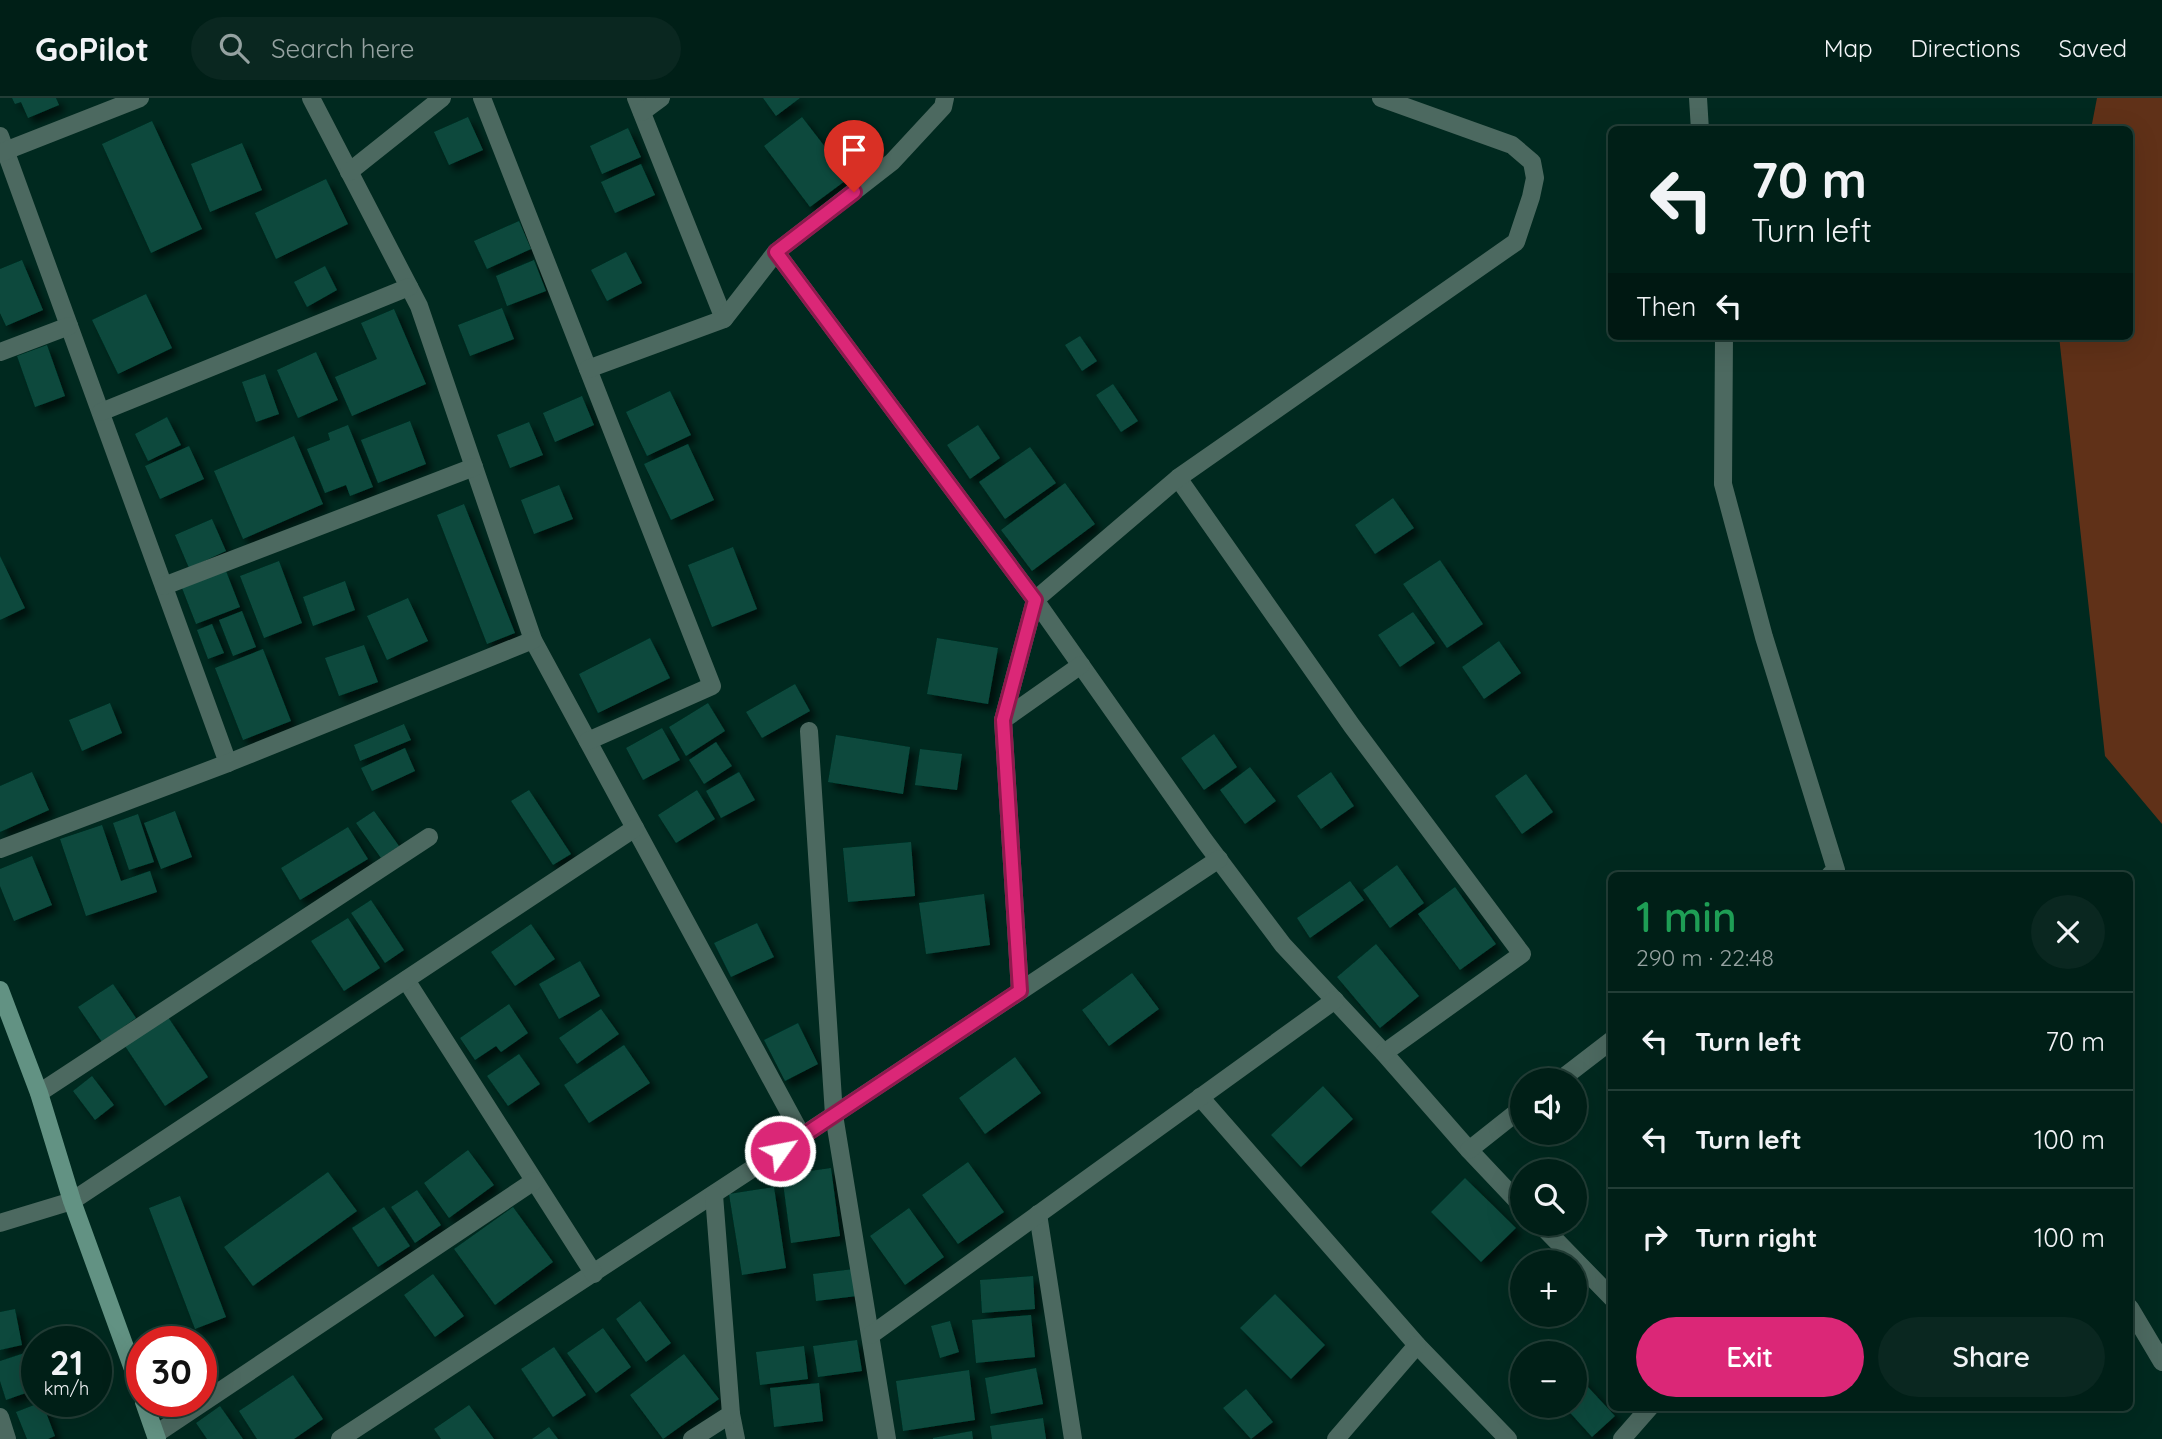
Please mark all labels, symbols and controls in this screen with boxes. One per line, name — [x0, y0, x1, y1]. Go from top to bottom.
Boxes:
search box — [191, 17, 681, 80]
text: GoPilot — [35, 28, 149, 69]
icon: search — [215, 29, 253, 67]
text: Search here — [271, 32, 414, 65]
text: Map — [1824, 33, 1873, 63]
text: Directions — [1911, 33, 2021, 63]
text: Saved — [2059, 33, 2127, 63]
pin — [824, 120, 884, 192]
icon: arrive — [835, 131, 873, 169]
text: 70 m — [1751, 149, 1867, 210]
icon: left — [1636, 154, 1727, 245]
text: Turn left — [1751, 210, 1872, 250]
icon: left — [1710, 287, 1748, 325]
text: Then — [1636, 290, 1696, 323]
text: 1 min — [1636, 890, 1737, 943]
button: close — [2031, 895, 2105, 969]
text: 290 m · 22:48 — [1636, 943, 1774, 972]
icon: left — [1636, 1022, 1674, 1060]
text: Turn left — [1695, 1025, 1802, 1058]
text: 70 m — [2045, 1025, 2105, 1058]
map controls — [1510, 1068, 1587, 1418]
button: sound — [1510, 1068, 1587, 1145]
position arrow — [743, 1114, 817, 1188]
icon: left — [1636, 1120, 1674, 1158]
text: Turn left — [1695, 1123, 1802, 1156]
text: 100 m — [2034, 1123, 2105, 1156]
button: search — [1510, 1159, 1587, 1236]
icon: right — [1636, 1218, 1674, 1256]
text: Turn right — [1695, 1221, 1817, 1254]
text: 100 m — [2034, 1221, 2105, 1254]
button: + — [1510, 1250, 1587, 1327]
button: Exit — [1636, 1317, 1864, 1397]
button: Share — [1878, 1317, 2105, 1397]
speed limit sign: 30 — [126, 1326, 217, 1417]
text: 21 — [50, 1340, 83, 1384]
button: − — [1510, 1341, 1587, 1418]
text: km/h — [44, 1377, 89, 1400]

